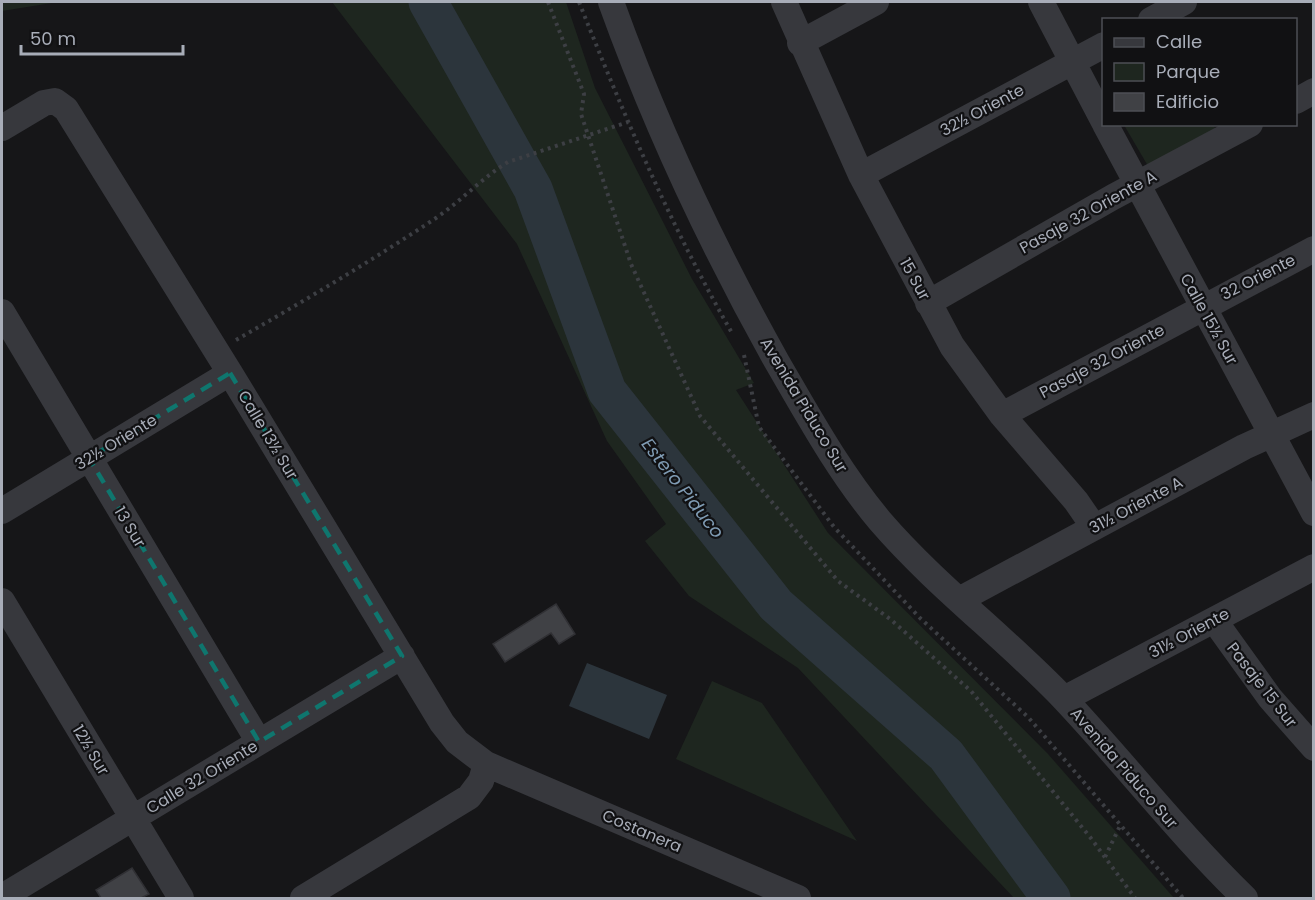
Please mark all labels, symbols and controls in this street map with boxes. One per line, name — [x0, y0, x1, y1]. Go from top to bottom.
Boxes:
scale bar — [21, 18, 183, 56]
legend — [1102, 18, 1297, 126]
text: 50 m — [30, 26, 76, 51]
text: Calle — [1156, 29, 1202, 54]
text: Parque — [1156, 59, 1220, 84]
street label: 32½ Oriente — [936, 78, 1028, 142]
text: Edificio — [1156, 89, 1219, 114]
street label: Pasaje 32 Oriente A — [1015, 165, 1161, 259]
street label: 32 Oriente — [1217, 248, 1300, 306]
street label: 15 Sur — [894, 254, 936, 304]
street label: Calle 15½ Sur — [1174, 269, 1244, 369]
street label: Pasaje 32 Oriente — [1035, 318, 1169, 404]
street label: Avenida Piduco Sur — [755, 333, 853, 477]
street label: Calle 13½ Sur — [232, 386, 304, 484]
street label: 32½ Oriente — [71, 408, 161, 476]
water label: Estero Piduco — [636, 433, 730, 543]
street label: 31½ Oriente A — [1085, 471, 1187, 539]
street label: 13 Sur — [109, 502, 151, 552]
street label: 31½ Oriente — [1145, 602, 1233, 664]
street label: Pasaje 15 Sur — [1221, 638, 1303, 732]
street label: Avenida Piduco Sur — [1065, 702, 1183, 834]
street label: 12½ Sur — [67, 721, 115, 780]
street label: Calle 32 Oriente — [142, 735, 262, 819]
street label: Costanera — [599, 804, 685, 858]

